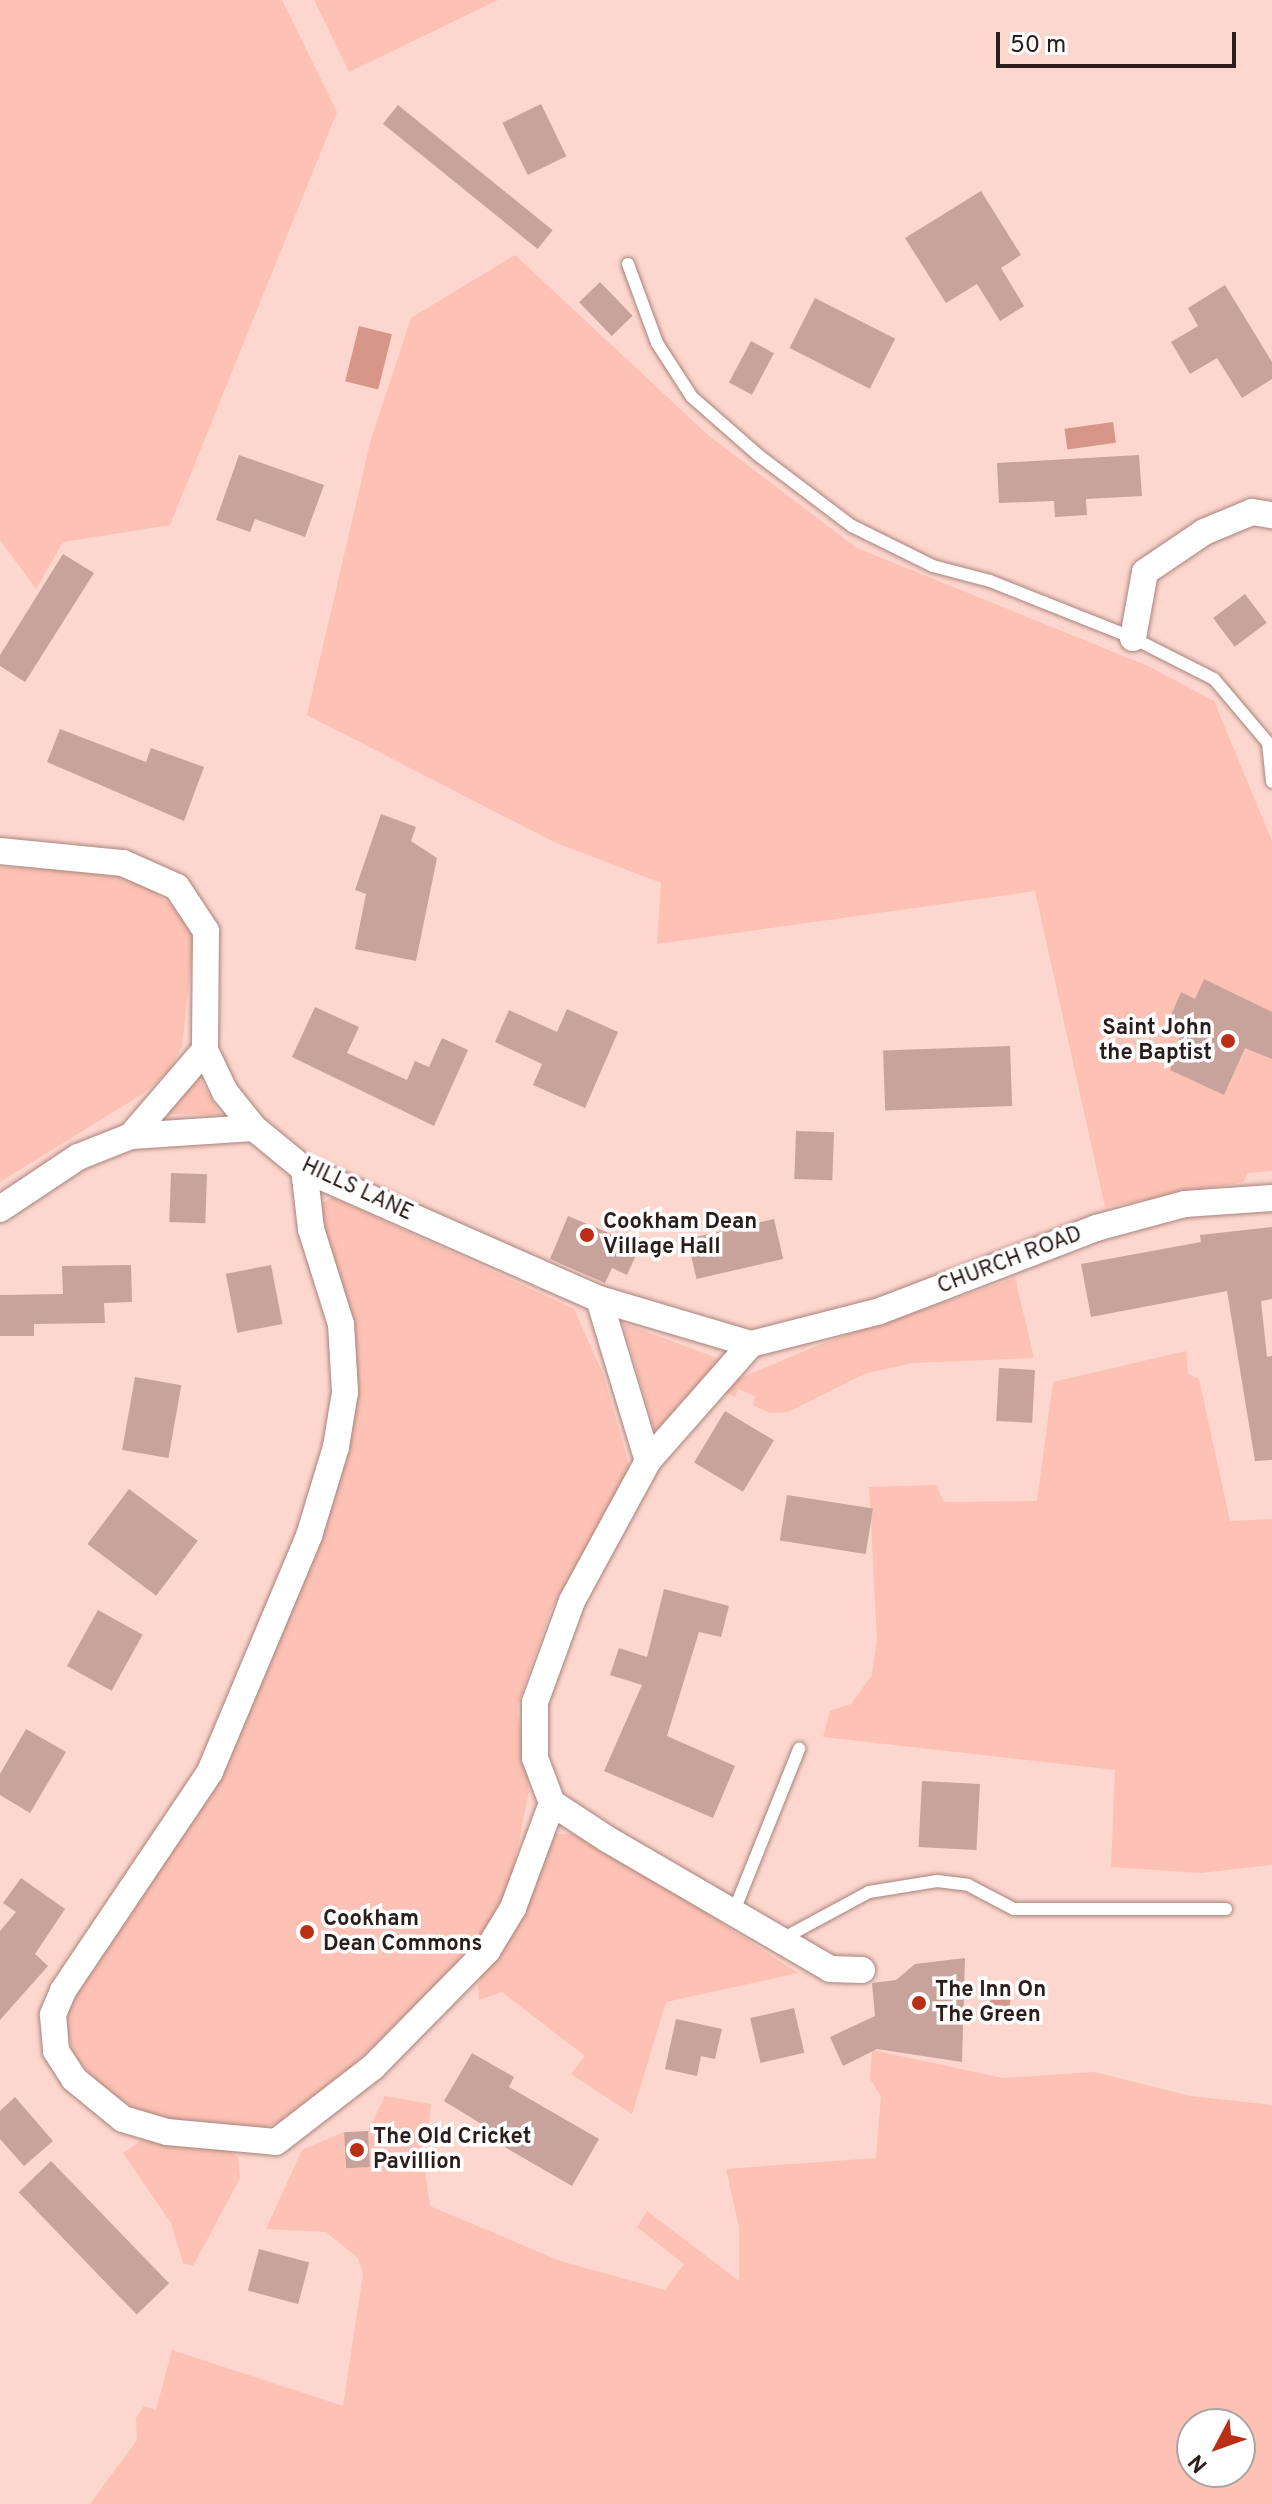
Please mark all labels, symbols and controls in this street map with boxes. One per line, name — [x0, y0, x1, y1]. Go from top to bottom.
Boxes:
scale bar — [1000, 16, 1240, 66]
text: 50 m — [1010, 31, 1066, 61]
place label: Saint John the Baptist — [1099, 1015, 1212, 1066]
marker: Saint John the Baptist — [1219, 1032, 1237, 1050]
street label: HILLS LANE — [297, 1153, 417, 1227]
place label: Cookham Dean Village Hall — [603, 1209, 757, 1260]
street label: CHURCH ROAD — [934, 1221, 1086, 1301]
marker: Cookham Dean Village Hall — [578, 1226, 596, 1244]
place label: Cookham Dean Commons — [323, 1906, 482, 1958]
marker: Cookham Dean Commons — [298, 1923, 316, 1941]
place label: The Inn On The Green — [935, 1977, 1046, 2028]
marker: The Inn On The Green — [910, 1994, 928, 2012]
place label: The Old Cricket Pavillion — [373, 2124, 531, 2176]
marker: The Old Cricket Pavillion — [348, 2141, 366, 2159]
north arrow — [1176, 2408, 1256, 2488]
text: N — [1184, 2448, 1214, 2478]

